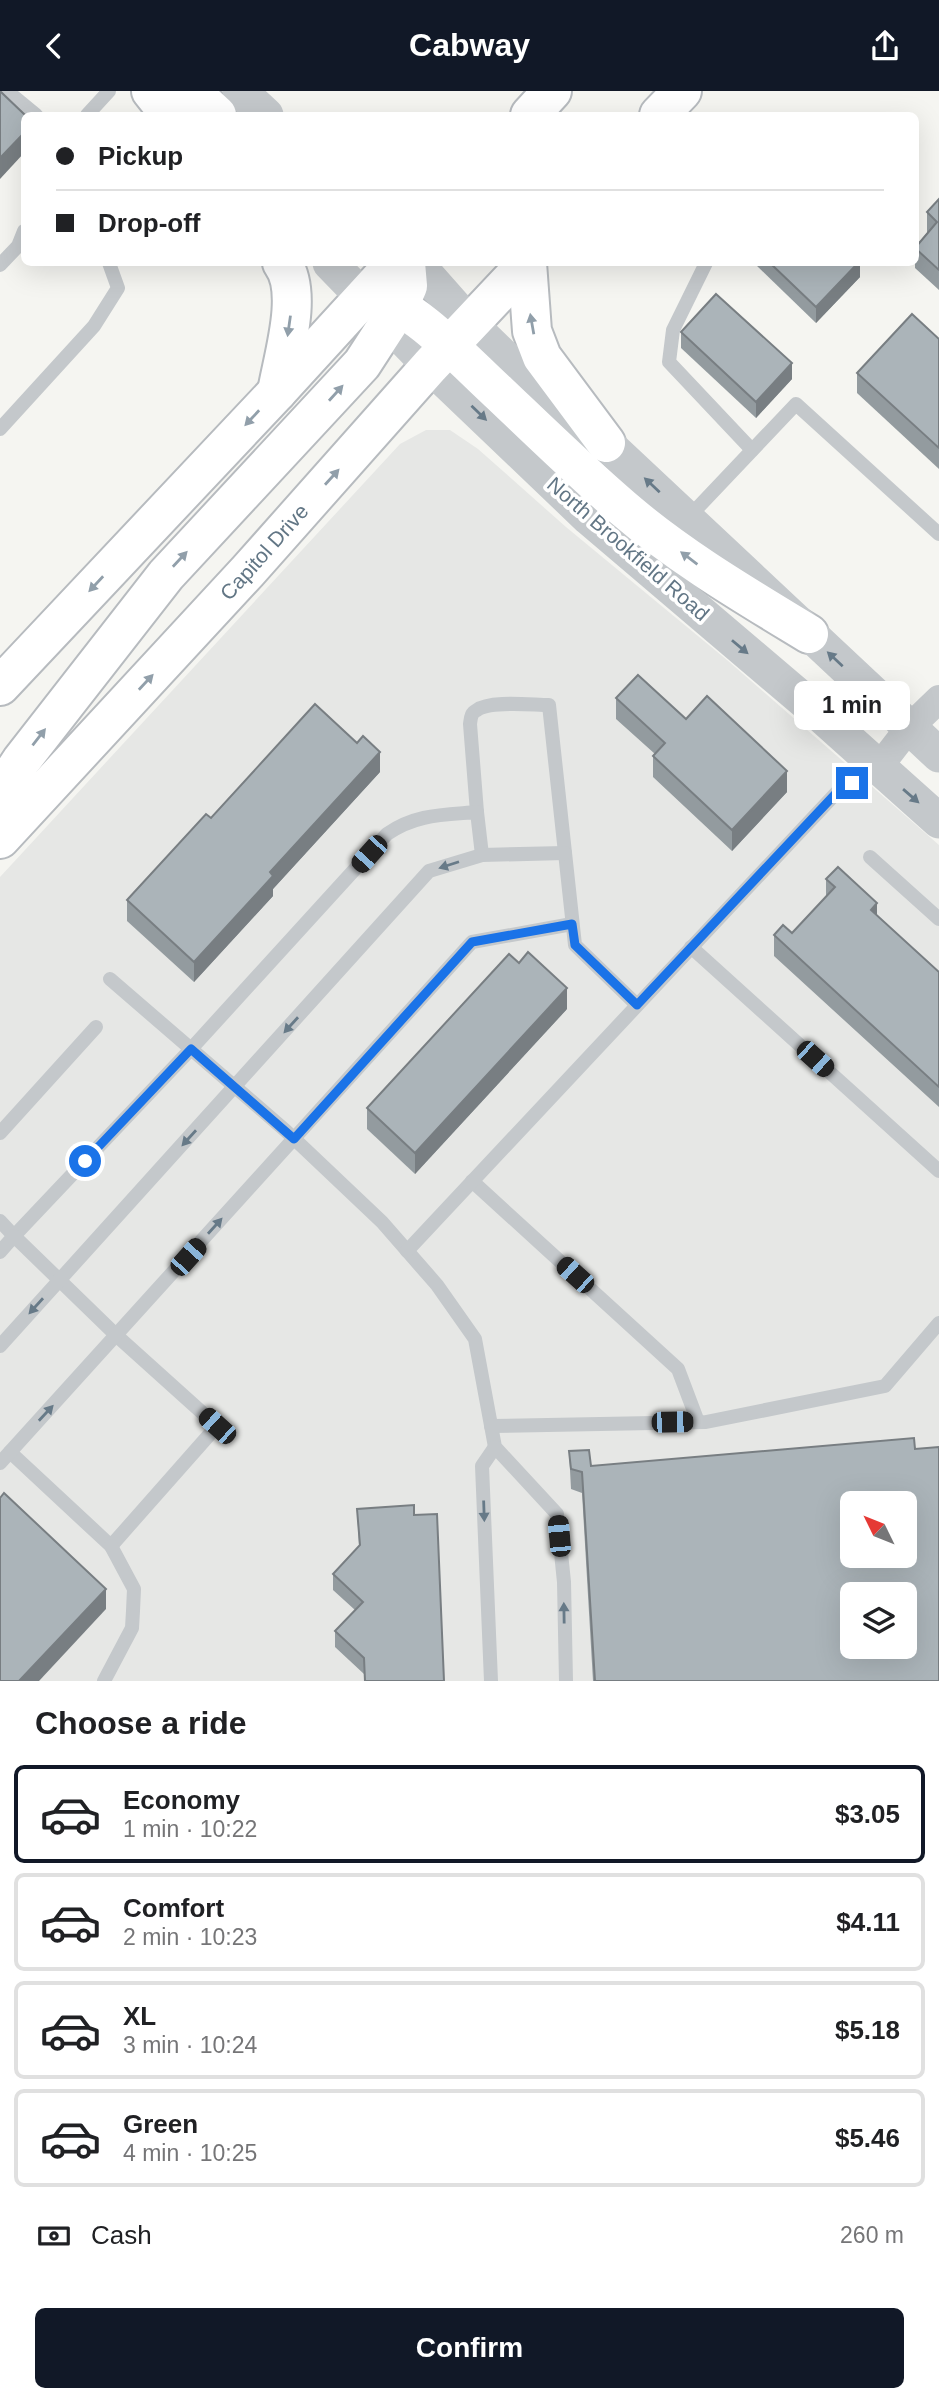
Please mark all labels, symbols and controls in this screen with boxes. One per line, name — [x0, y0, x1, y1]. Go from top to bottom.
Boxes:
icon: back — [35, 27, 73, 65]
text: Cabway — [409, 27, 530, 63]
icon: share — [866, 27, 904, 65]
text: Pickup — [98, 141, 183, 171]
text: Drop-off — [98, 208, 201, 238]
one-way arrow — [526, 313, 537, 335]
one-way arrow — [283, 315, 294, 337]
one-way arrow — [327, 385, 343, 402]
one-way arrow — [470, 405, 487, 421]
one-way arrow — [243, 410, 260, 427]
one-way arrow — [323, 469, 339, 486]
street label: North Brookfield Road — [543, 472, 714, 625]
one-way arrow — [644, 478, 661, 494]
street label: Capitol Drive — [215, 499, 313, 604]
one-way arrow — [172, 551, 188, 568]
one-way arrow — [681, 551, 699, 566]
one-way arrow — [88, 575, 104, 592]
one-way arrow — [731, 639, 749, 654]
one-way arrow — [827, 651, 844, 667]
one-way arrow — [137, 674, 153, 691]
callout: 1 min — [794, 681, 910, 731]
text: 1 min — [822, 692, 882, 718]
one-way arrow — [32, 729, 47, 747]
route end — [836, 767, 868, 799]
one-way arrow — [902, 788, 919, 804]
car — [348, 831, 391, 877]
one-way arrow — [438, 860, 459, 871]
one-way arrow — [283, 1016, 299, 1034]
car — [793, 1037, 838, 1081]
one-way arrow — [181, 1129, 197, 1147]
route start — [69, 1145, 101, 1177]
one-way arrow — [207, 1217, 223, 1235]
car — [167, 1234, 210, 1280]
car — [553, 1253, 598, 1297]
one-way arrow — [28, 1297, 44, 1315]
car — [195, 1404, 240, 1448]
one-way arrow — [38, 1405, 54, 1422]
car — [651, 1411, 694, 1433]
north arrow — [840, 1491, 917, 1568]
map controls — [840, 1491, 917, 1659]
one-way arrow — [478, 1501, 489, 1523]
car — [547, 1514, 572, 1558]
button: layers — [840, 1582, 917, 1659]
one-way arrow — [559, 1602, 570, 1624]
text: Choose a ride — [35, 1705, 247, 1741]
icon: car — [39, 1783, 102, 1846]
text: Economy — [123, 1785, 240, 1815]
text: $3.05 — [835, 1799, 900, 1829]
text: 1 min · 10:22 — [123, 1816, 257, 1842]
icon: car — [39, 1891, 102, 1954]
text: Comfort — [123, 1893, 224, 1923]
text: $4.11 — [836, 1907, 900, 1937]
text: 2 min · 10:23 — [123, 1924, 257, 1950]
icon: car — [39, 1999, 102, 2062]
text: XL — [123, 2001, 156, 2031]
text: $5.18 — [835, 2015, 900, 2045]
text: 3 min · 10:24 — [123, 2032, 257, 2058]
icon: car — [39, 2107, 102, 2170]
text: Green — [123, 2109, 198, 2139]
text: $5.46 — [835, 2123, 900, 2153]
text: 4 min · 10:25 — [123, 2140, 257, 2166]
icon: cash — [35, 2217, 73, 2255]
text: Cash — [91, 2220, 152, 2250]
text: 260 m — [840, 2222, 904, 2248]
button: Confirm — [35, 2308, 904, 2388]

